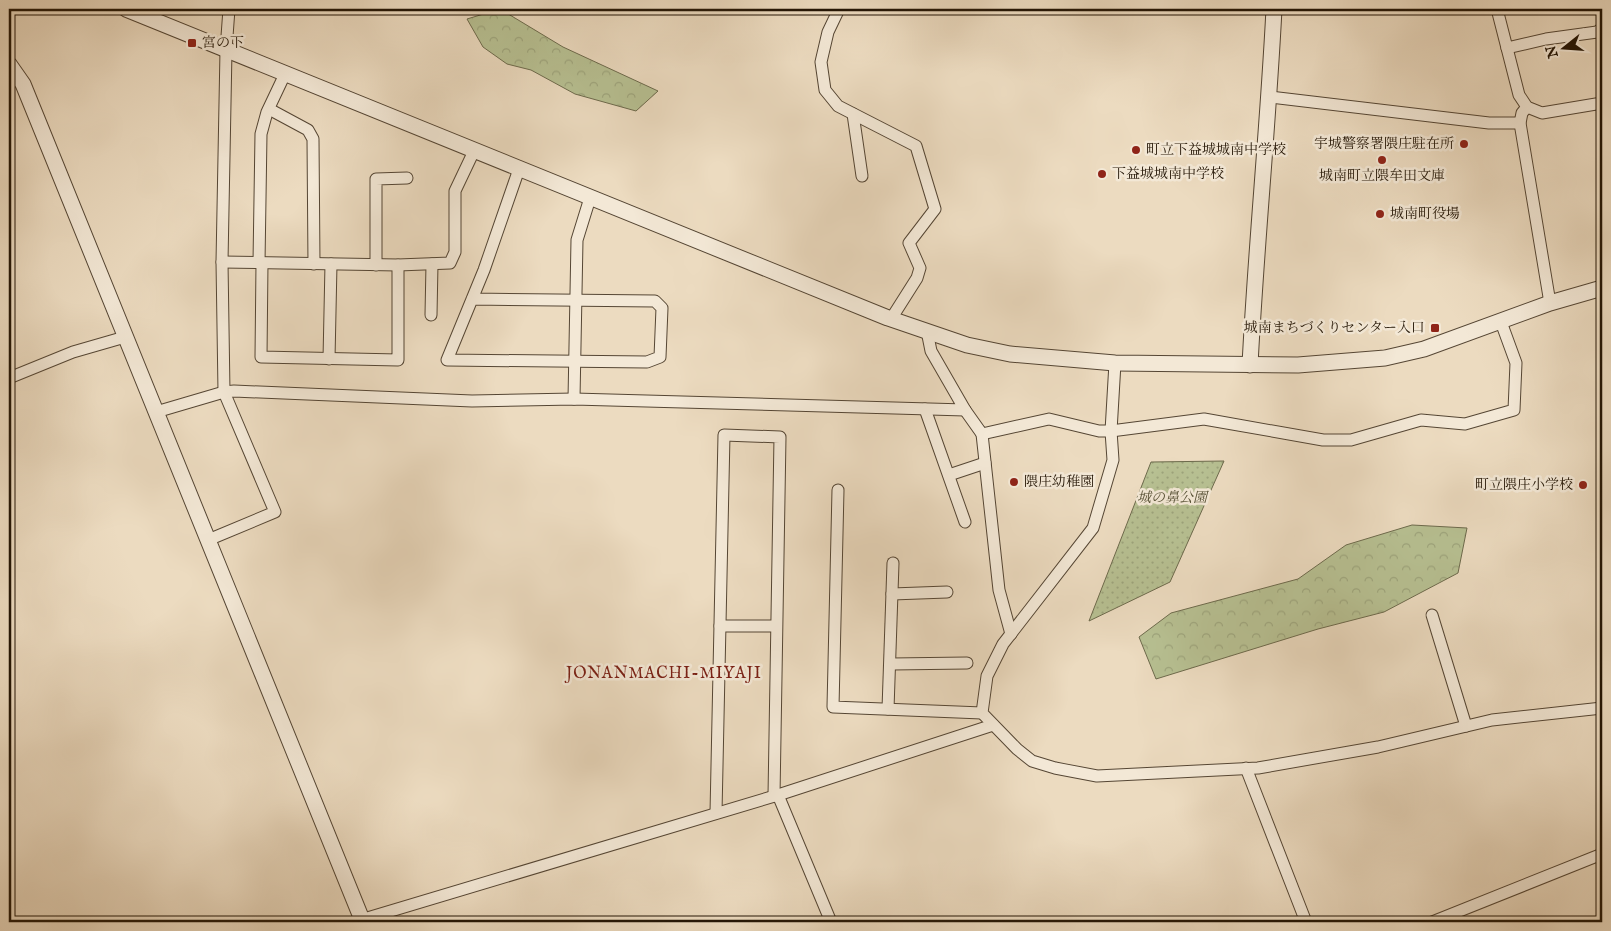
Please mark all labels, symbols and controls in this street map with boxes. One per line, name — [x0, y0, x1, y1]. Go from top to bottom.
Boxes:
north arrow — [1538, 22, 1588, 72]
place label: 宮の下 — [202, 34, 244, 52]
marker: 宮の下 — [186, 37, 198, 49]
text: N — [1542, 43, 1563, 61]
place label: 宇城警察署隈庄駐在所 — [1314, 135, 1454, 153]
marker: 宇城警察署隈庄駐在所 — [1458, 138, 1470, 150]
place label: 町立下益城城南中学校 — [1146, 141, 1286, 159]
marker: 町立下益城城南中学校 — [1130, 144, 1142, 156]
marker: 城南町立隈牟田文庫 — [1376, 154, 1388, 166]
place label: 下益城城南中学校 — [1112, 165, 1224, 183]
place label: 城南町立隈牟田文庫 — [1319, 167, 1445, 185]
marker: 下益城城南中学校 — [1096, 168, 1108, 180]
place label: 城南町役場 — [1390, 205, 1460, 223]
marker: 城南町役場 — [1374, 208, 1386, 220]
place label: 城南まちづくりセンター入口 — [1244, 319, 1425, 337]
marker: 城南まちづくりセンター入口 — [1429, 322, 1441, 334]
place label: 隈庄幼稚園 — [1024, 473, 1094, 491]
marker: 隈庄幼稚園 — [1008, 476, 1020, 488]
place label: 町立隈庄小学校 — [1475, 476, 1573, 494]
marker: 町立隈庄小学校 — [1577, 479, 1589, 491]
park label: 城の鼻公園 — [1137, 489, 1209, 507]
district label: JONANMACHI-MIYAJI — [564, 664, 762, 684]

